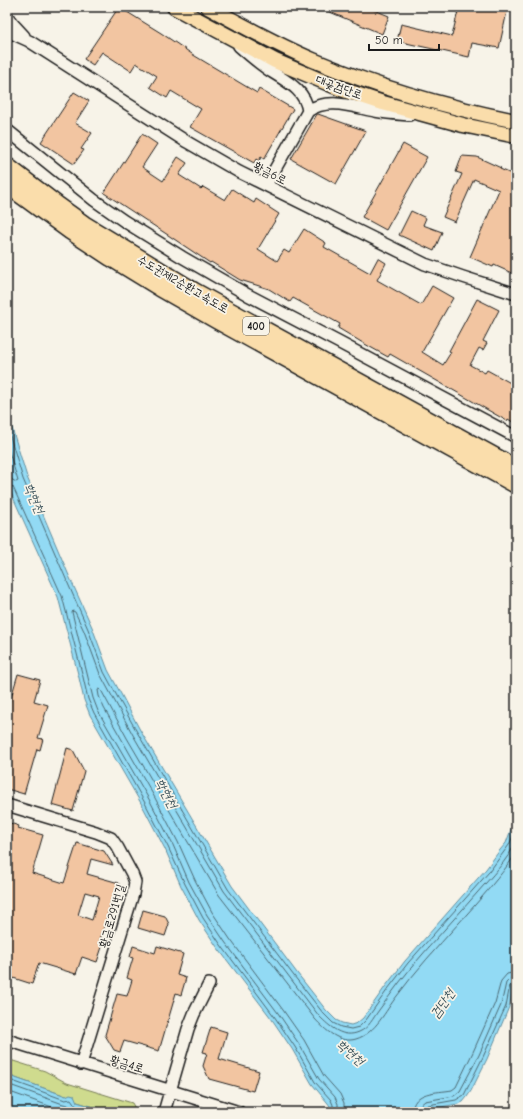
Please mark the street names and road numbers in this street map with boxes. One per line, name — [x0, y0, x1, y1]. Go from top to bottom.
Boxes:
street label: 대곶검단로 — [314, 72, 364, 102]
street label: 황금6로 — [251, 159, 289, 187]
street label: 수도권제2순환고속도로 — [135, 252, 231, 316]
road number: 400 — [243, 317, 269, 335]
street label: 황금로291번길 — [96, 882, 128, 950]
street label: 황금4로 — [108, 1052, 146, 1076]

